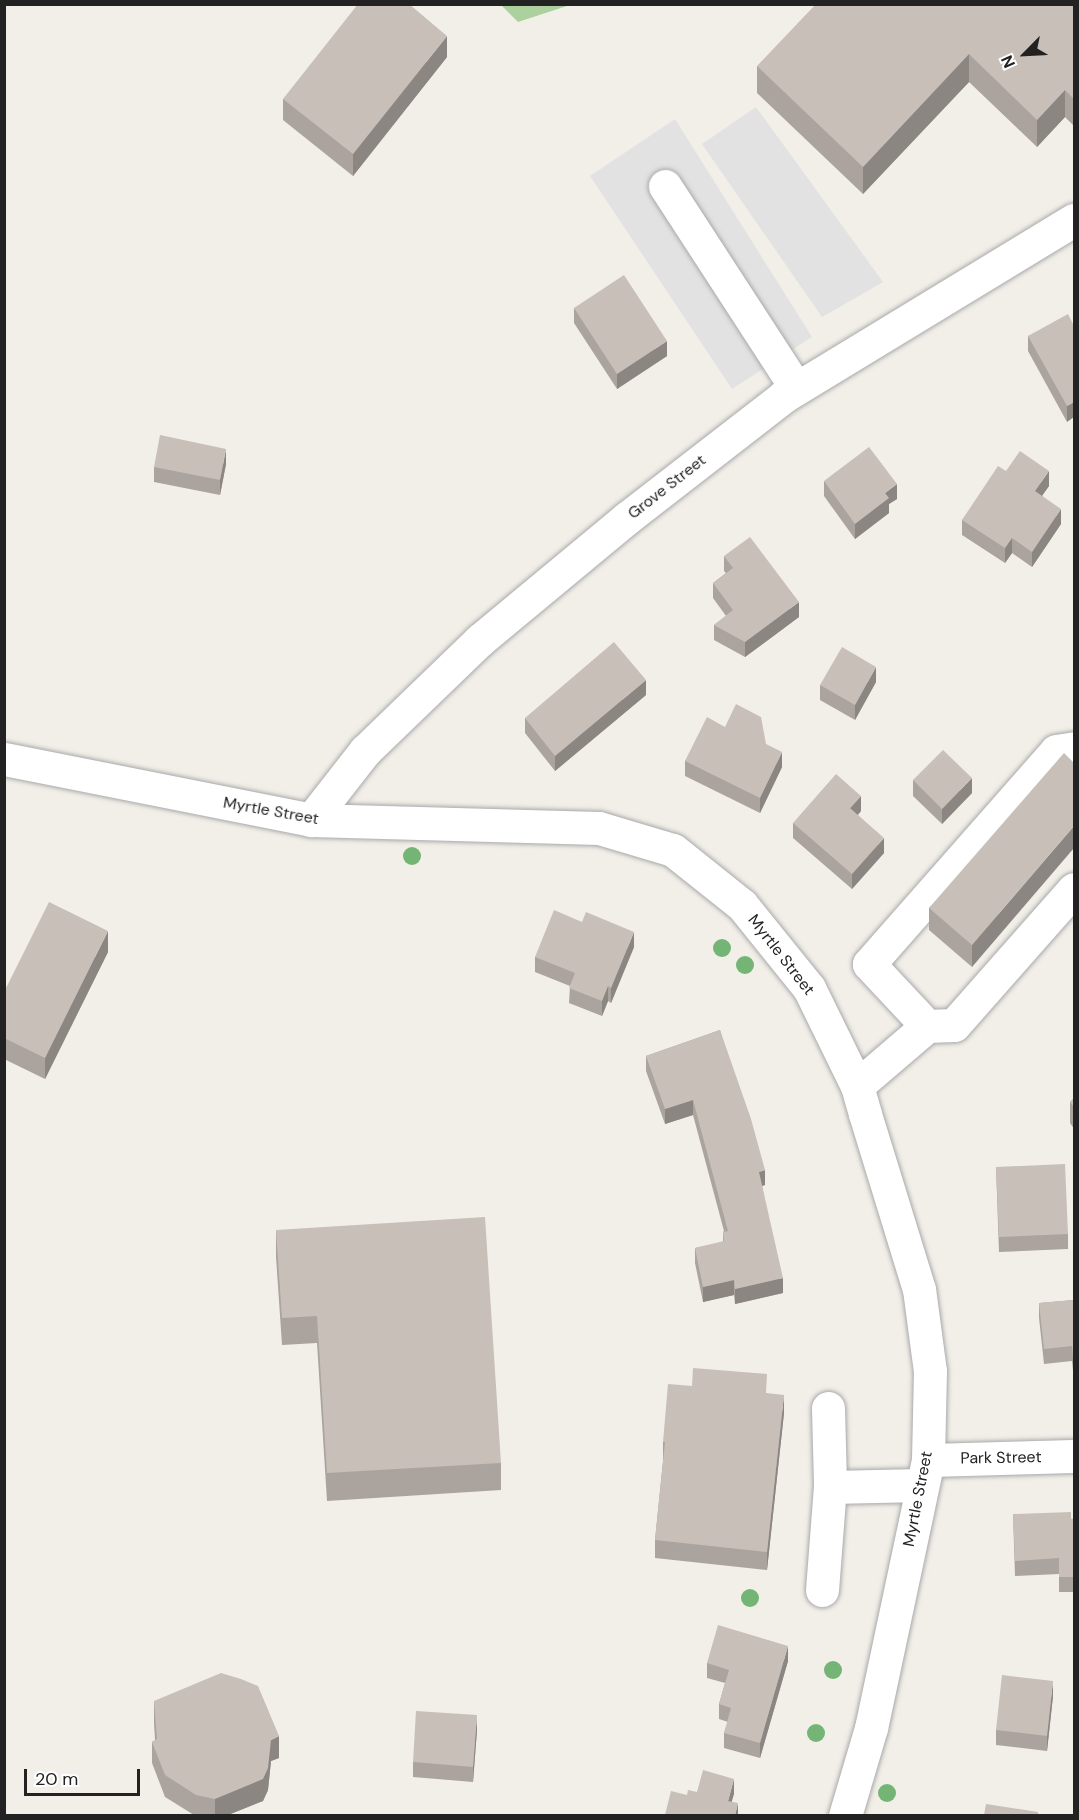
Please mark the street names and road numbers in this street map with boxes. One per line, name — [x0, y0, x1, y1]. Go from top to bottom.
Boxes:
street label: Grove Street — [624, 451, 710, 523]
street label: Myrtle Street — [222, 793, 320, 829]
street label: Myrtle Street — [744, 911, 818, 999]
street label: Park Street — [960, 1448, 1042, 1468]
street label: Myrtle Street — [899, 1450, 937, 1548]

